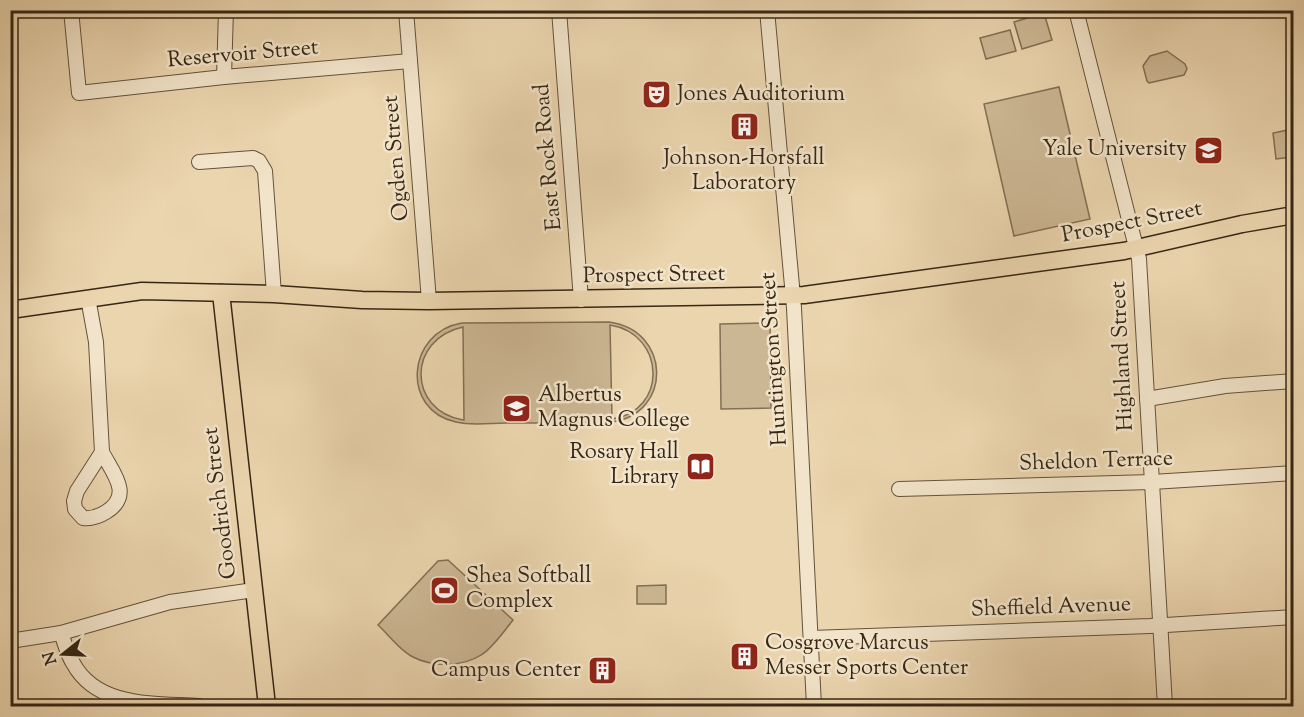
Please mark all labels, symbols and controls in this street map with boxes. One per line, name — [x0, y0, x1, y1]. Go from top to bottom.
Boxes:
street label: Reservoir Street — [166, 32, 320, 78]
theatre icon: Jones Auditorium — [640, 79, 672, 111]
place label: Jones Auditorium — [676, 79, 845, 111]
street label: East Rock Road — [527, 82, 571, 232]
street label: Ogden Street — [376, 93, 418, 222]
building icon: Johnson-Horsfall Laboratory — [728, 111, 760, 143]
place label: Yale University — [1042, 134, 1187, 166]
school or university icon: Yale University — [1192, 134, 1224, 166]
place label: Johnson-Horsfall Laboratory — [662, 143, 825, 200]
street label: Prospect Street — [1059, 194, 1205, 252]
street label: Prospect Street — [583, 259, 726, 293]
street label: Huntington Street — [753, 271, 797, 447]
street label: Highland Street — [1103, 280, 1143, 432]
place label: Albertus Magnus College — [538, 380, 690, 437]
school or university icon: Albertus Magnus College — [501, 393, 533, 425]
street label: Goodrich Street — [196, 425, 246, 581]
place label: Rosary Hall Library — [570, 437, 679, 494]
street label: Sheldon Terrace — [1018, 443, 1174, 481]
library icon: Rosary Hall Library — [684, 450, 716, 482]
place label: Shea Softball Complex — [466, 561, 591, 618]
sports icon: Shea Softball Complex — [429, 574, 461, 606]
street label: Sheffield Avenue — [970, 589, 1132, 627]
north arrow — [33, 624, 93, 684]
place label: Cosgrove Marcus Messer Sports Center — [765, 628, 968, 685]
building icon: Cosgrove Marcus Messer Sports Center — [728, 641, 760, 673]
text: N — [38, 648, 64, 667]
place label: Campus Center — [431, 655, 581, 687]
building icon: Campus Center — [586, 655, 618, 687]

